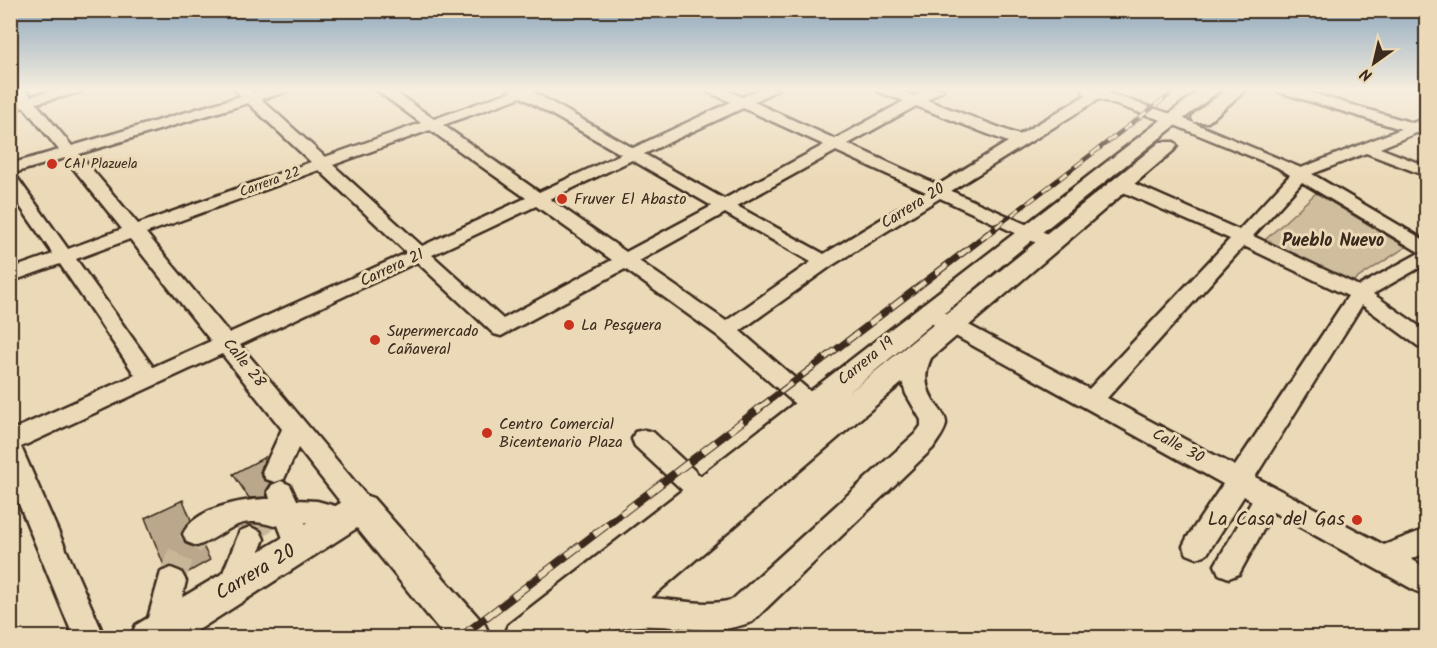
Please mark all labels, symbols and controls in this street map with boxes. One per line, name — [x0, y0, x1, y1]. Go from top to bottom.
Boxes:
north arrow — [1344, 33, 1404, 93]
text: N — [1355, 61, 1378, 87]
place label: CAI Plazuela — [64, 153, 138, 175]
marker: CAI Plazuela — [45, 157, 59, 171]
street label: Carrera 22 — [236, 161, 304, 203]
street label: Carrera 20 — [876, 176, 950, 236]
place label: Fruver El Abasto — [574, 187, 687, 212]
marker: Fruver El Abasto — [555, 192, 569, 206]
district label: Pueblo Nuevo — [1282, 227, 1384, 256]
street label: Carrera 21 — [356, 242, 428, 294]
place label: La Pesquera — [581, 313, 662, 338]
marker: La Pesquera — [562, 318, 576, 332]
place label: Supermercado Cañaveral — [387, 319, 478, 362]
street label: Carrera 19 — [832, 330, 900, 392]
street label: Calle 28 — [216, 333, 272, 393]
marker: Supermercado Cañaveral — [368, 333, 382, 347]
place label: Centro Comercial Bicentenario Plaza — [499, 412, 623, 455]
street label: Calle 30 — [1148, 422, 1208, 470]
marker: Centro Comercial Bicentenario Plaza — [480, 426, 494, 440]
place label: La Casa del Gas — [1207, 504, 1345, 536]
marker: La Casa del Gas — [1350, 513, 1364, 527]
street label: Carrera 20 — [210, 536, 302, 610]

